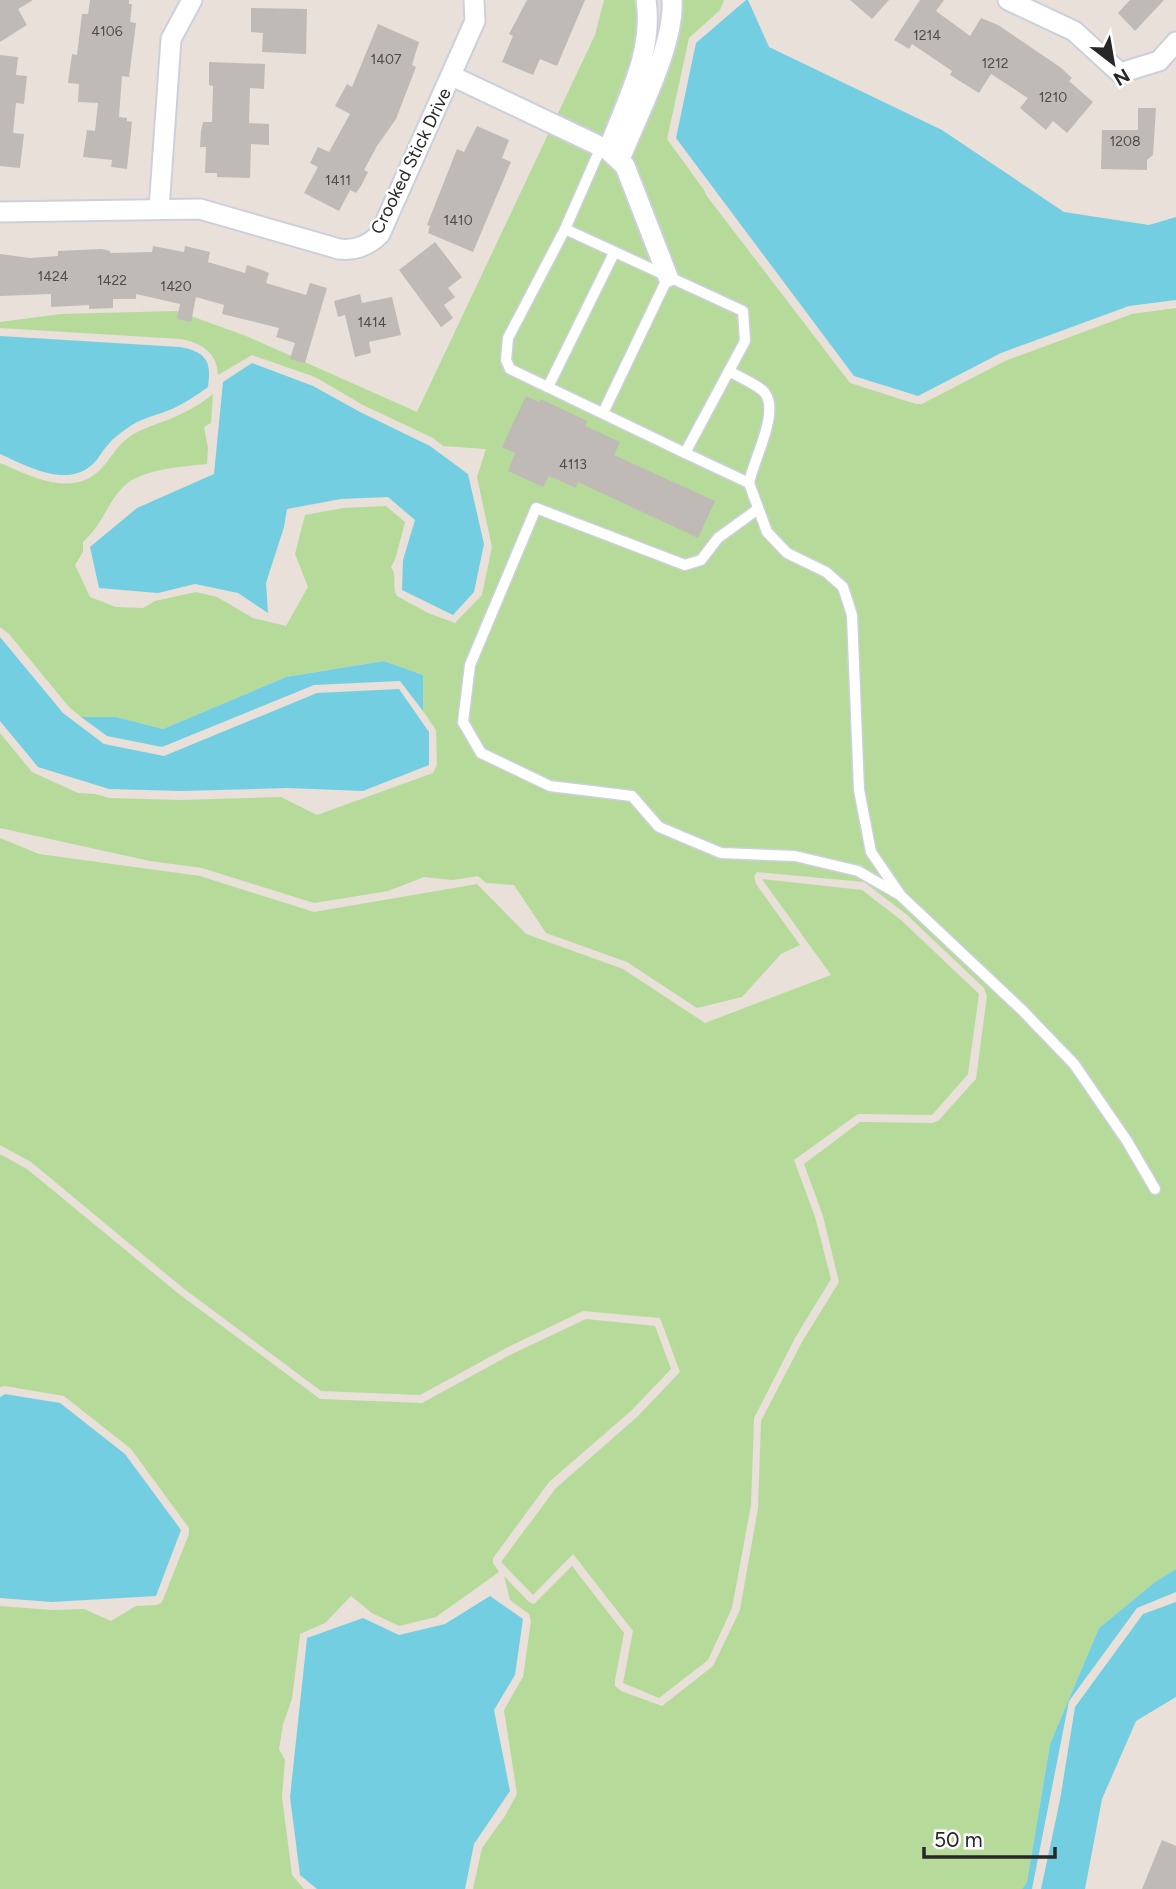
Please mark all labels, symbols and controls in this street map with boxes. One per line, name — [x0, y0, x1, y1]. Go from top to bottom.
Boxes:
house number: 4106 — [91, 23, 123, 40]
house number: 1214 — [913, 27, 941, 44]
north arrow — [1078, 28, 1148, 98]
house number: 1407 — [371, 51, 402, 68]
house number: 1212 — [981, 55, 1009, 72]
text: N — [1109, 64, 1134, 91]
street label: Crooked Stick Drive — [366, 84, 456, 238]
house number: 1210 — [1039, 89, 1067, 106]
house number: 1208 — [1109, 133, 1141, 150]
house number: 1411 — [325, 172, 351, 189]
house number: 1410 — [443, 212, 473, 229]
house number: 1424 — [38, 268, 69, 285]
house number: 1422 — [97, 272, 127, 289]
house number: 1420 — [160, 278, 192, 295]
house number: 1414 — [358, 314, 387, 331]
house number: 4113 — [559, 456, 587, 473]
scale bar — [924, 1815, 1055, 1859]
text: 50 m — [934, 1827, 983, 1852]

